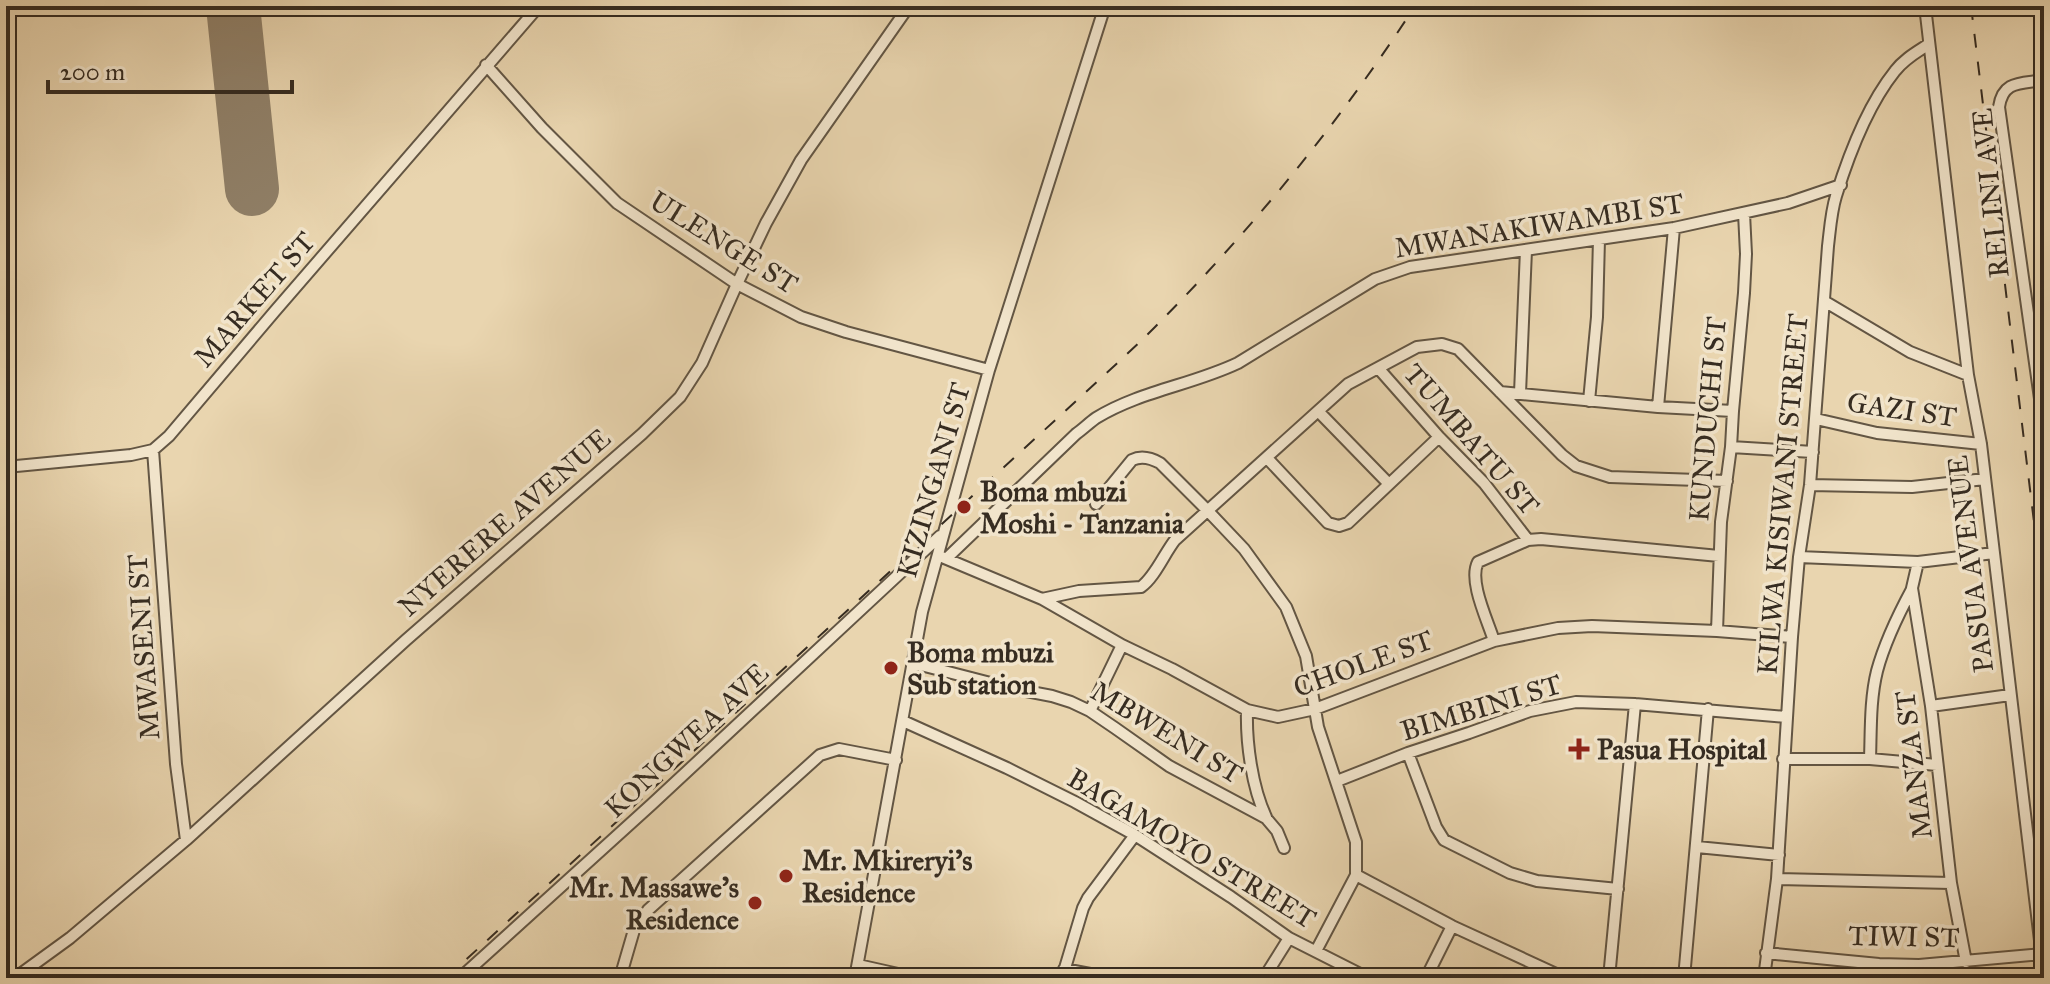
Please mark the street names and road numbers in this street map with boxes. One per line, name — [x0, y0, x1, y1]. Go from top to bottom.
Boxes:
street label: RELINI AVE — [1964, 106, 2017, 280]
street label: ULENGE ST — [643, 183, 804, 302]
street label: MWANAKIWAMBI ST — [1392, 185, 1686, 266]
street label: MARKET ST — [186, 224, 323, 374]
street label: KILWA KISIWANI STREET — [1749, 312, 1816, 676]
street label: KUNDUCHI ST — [1681, 315, 1734, 523]
street label: TUMBATU ST — [1396, 356, 1547, 522]
street label: KIZINGANI ST — [889, 379, 978, 582]
street label: GAZI ST — [1845, 385, 1959, 434]
street label: NYERERE AVENUE — [391, 421, 618, 624]
street label: PASUA AVENUE — [1940, 453, 2001, 675]
street label: MWASENI ST — [120, 553, 167, 741]
street label: CHOLE ST — [1289, 622, 1438, 705]
street label: KONGWEA AVE — [597, 655, 776, 825]
street label: BIMBINI ST — [1396, 666, 1566, 749]
street label: MBWENI ST — [1085, 673, 1249, 791]
street label: MANZA ST — [1887, 689, 1940, 841]
street label: BAGAMOYO STREET — [1061, 760, 1322, 937]
street label: TIWI ST — [1848, 918, 1960, 955]

